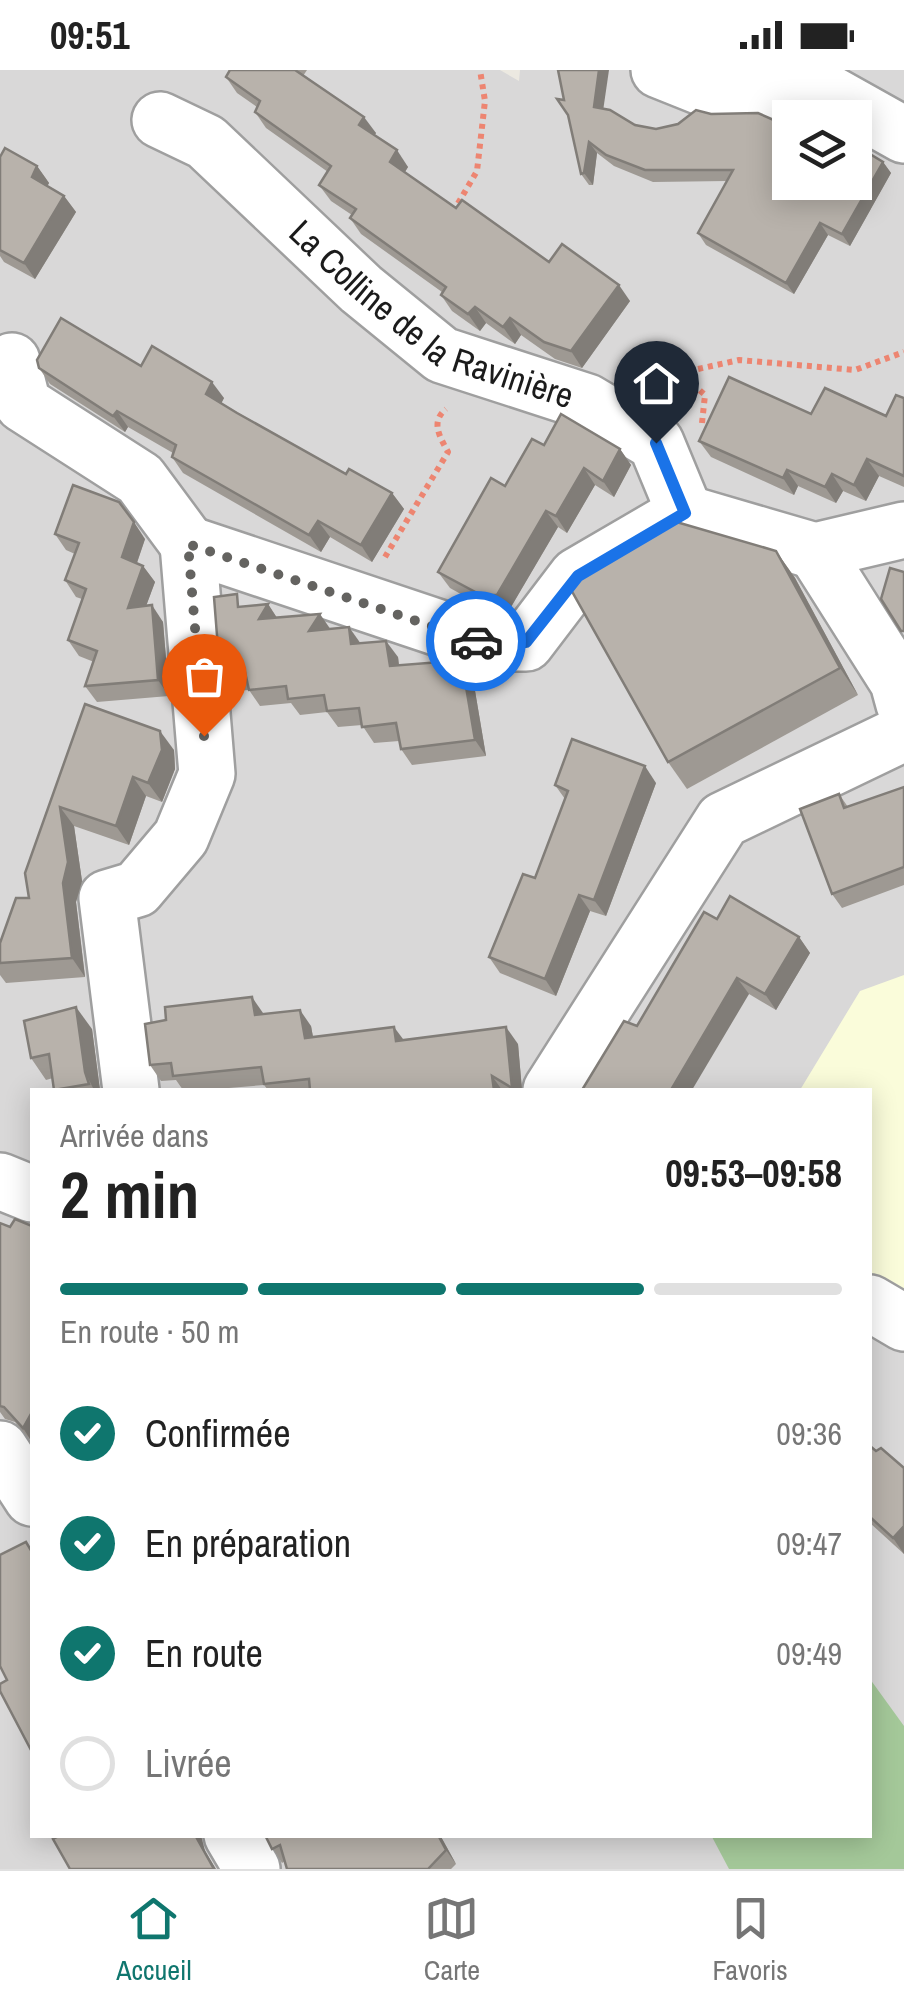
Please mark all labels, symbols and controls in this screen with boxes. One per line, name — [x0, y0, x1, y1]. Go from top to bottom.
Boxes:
text: 09:51 — [50, 10, 130, 61]
map controls — [772, 100, 872, 200]
button: layers — [772, 100, 872, 200]
street label: La Colline de la Ravinière — [279, 209, 580, 419]
pin — [614, 341, 699, 444]
icon: home — [629, 356, 684, 411]
courier — [426, 591, 526, 691]
icon: car — [449, 614, 504, 669]
pin — [162, 634, 247, 737]
icon: bag — [177, 649, 232, 704]
text: Arrivée dans — [60, 1114, 209, 1157]
text: 09:53–09:58 — [665, 1148, 842, 1199]
text: 2 min — [60, 1151, 199, 1238]
text: En route · 50 m — [60, 1310, 239, 1353]
icon: check — [60, 1406, 115, 1461]
text: Confirmée — [145, 1408, 290, 1459]
text: 09:36 — [776, 1412, 842, 1455]
icon: check — [60, 1516, 115, 1571]
text: En préparation — [145, 1518, 351, 1569]
text: 09:47 — [776, 1522, 842, 1565]
icon: check — [60, 1626, 115, 1681]
text: En route — [145, 1628, 263, 1679]
text: 09:49 — [776, 1632, 842, 1675]
text: Livrée — [145, 1738, 232, 1789]
tab: Accueil — [116, 1891, 191, 1989]
tab: Carte — [424, 1891, 480, 1989]
tab: Favoris — [712, 1891, 788, 1989]

